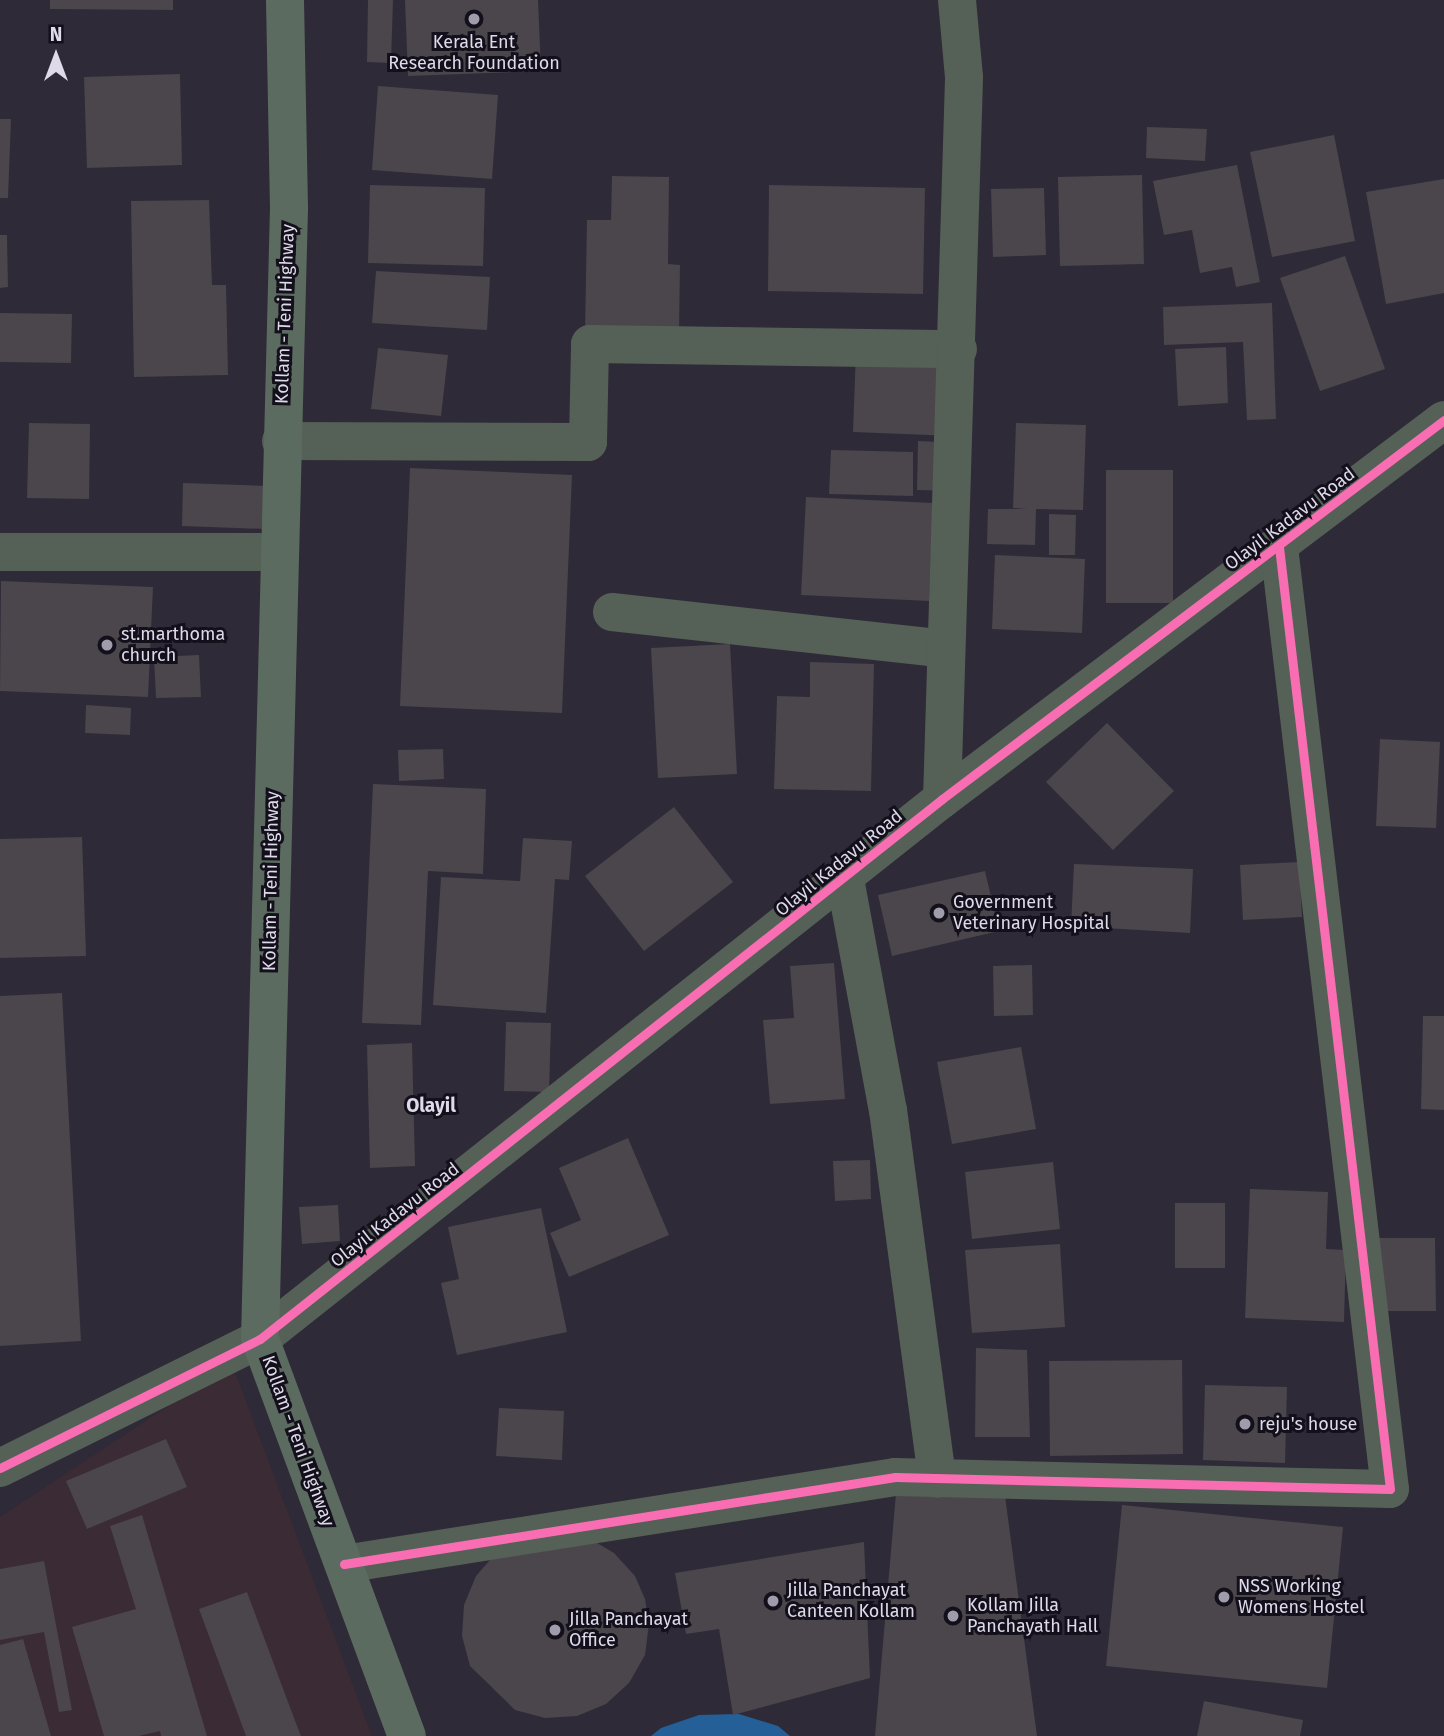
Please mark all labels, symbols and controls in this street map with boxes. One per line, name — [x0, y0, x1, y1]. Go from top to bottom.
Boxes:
marker: Kerala Ent Research Foundation — [464, 9, 484, 29]
north arrow — [21, 21, 91, 91]
text: N — [50, 23, 62, 46]
place label: Kerala Ent Research Foundation — [388, 32, 560, 74]
street label: Kollam - Teni Highway — [271, 224, 299, 404]
street label: Olayil Kadavu Road — [1221, 463, 1359, 575]
place label: st.marthoma church — [121, 624, 225, 666]
marker: st.marthoma church — [99, 637, 115, 653]
street label: Kollam - Teni Highway — [259, 791, 283, 971]
street label: Olayil Kadavu Road — [771, 805, 907, 921]
place label: Government Veterinary Hospital — [953, 892, 1110, 934]
marker: Government Veterinary Hospital — [931, 905, 947, 921]
district label: Olayil — [406, 1095, 456, 1117]
street label: Olayil Kadavu Road — [326, 1158, 464, 1272]
street label: Kollam - Teni Highway — [257, 1353, 339, 1529]
place label: reju's house — [1259, 1413, 1357, 1435]
marker: reju's house — [1237, 1416, 1253, 1432]
place label: NSS Working Womens Hostel — [1238, 1576, 1365, 1618]
place label: Jilla Panchayat Canteen Kollam — [787, 1580, 915, 1622]
marker: NSS Working Womens Hostel — [1216, 1589, 1232, 1605]
marker: Jilla Panchayat Canteen Kollam — [765, 1593, 781, 1609]
place label: Kollam Jilla Panchayath Hall — [967, 1595, 1098, 1638]
marker: Kollam Jilla Panchayath Hall — [945, 1608, 961, 1624]
place label: Jilla Panchayat Office — [569, 1609, 688, 1652]
marker: Jilla Panchayat Office — [547, 1622, 563, 1638]

